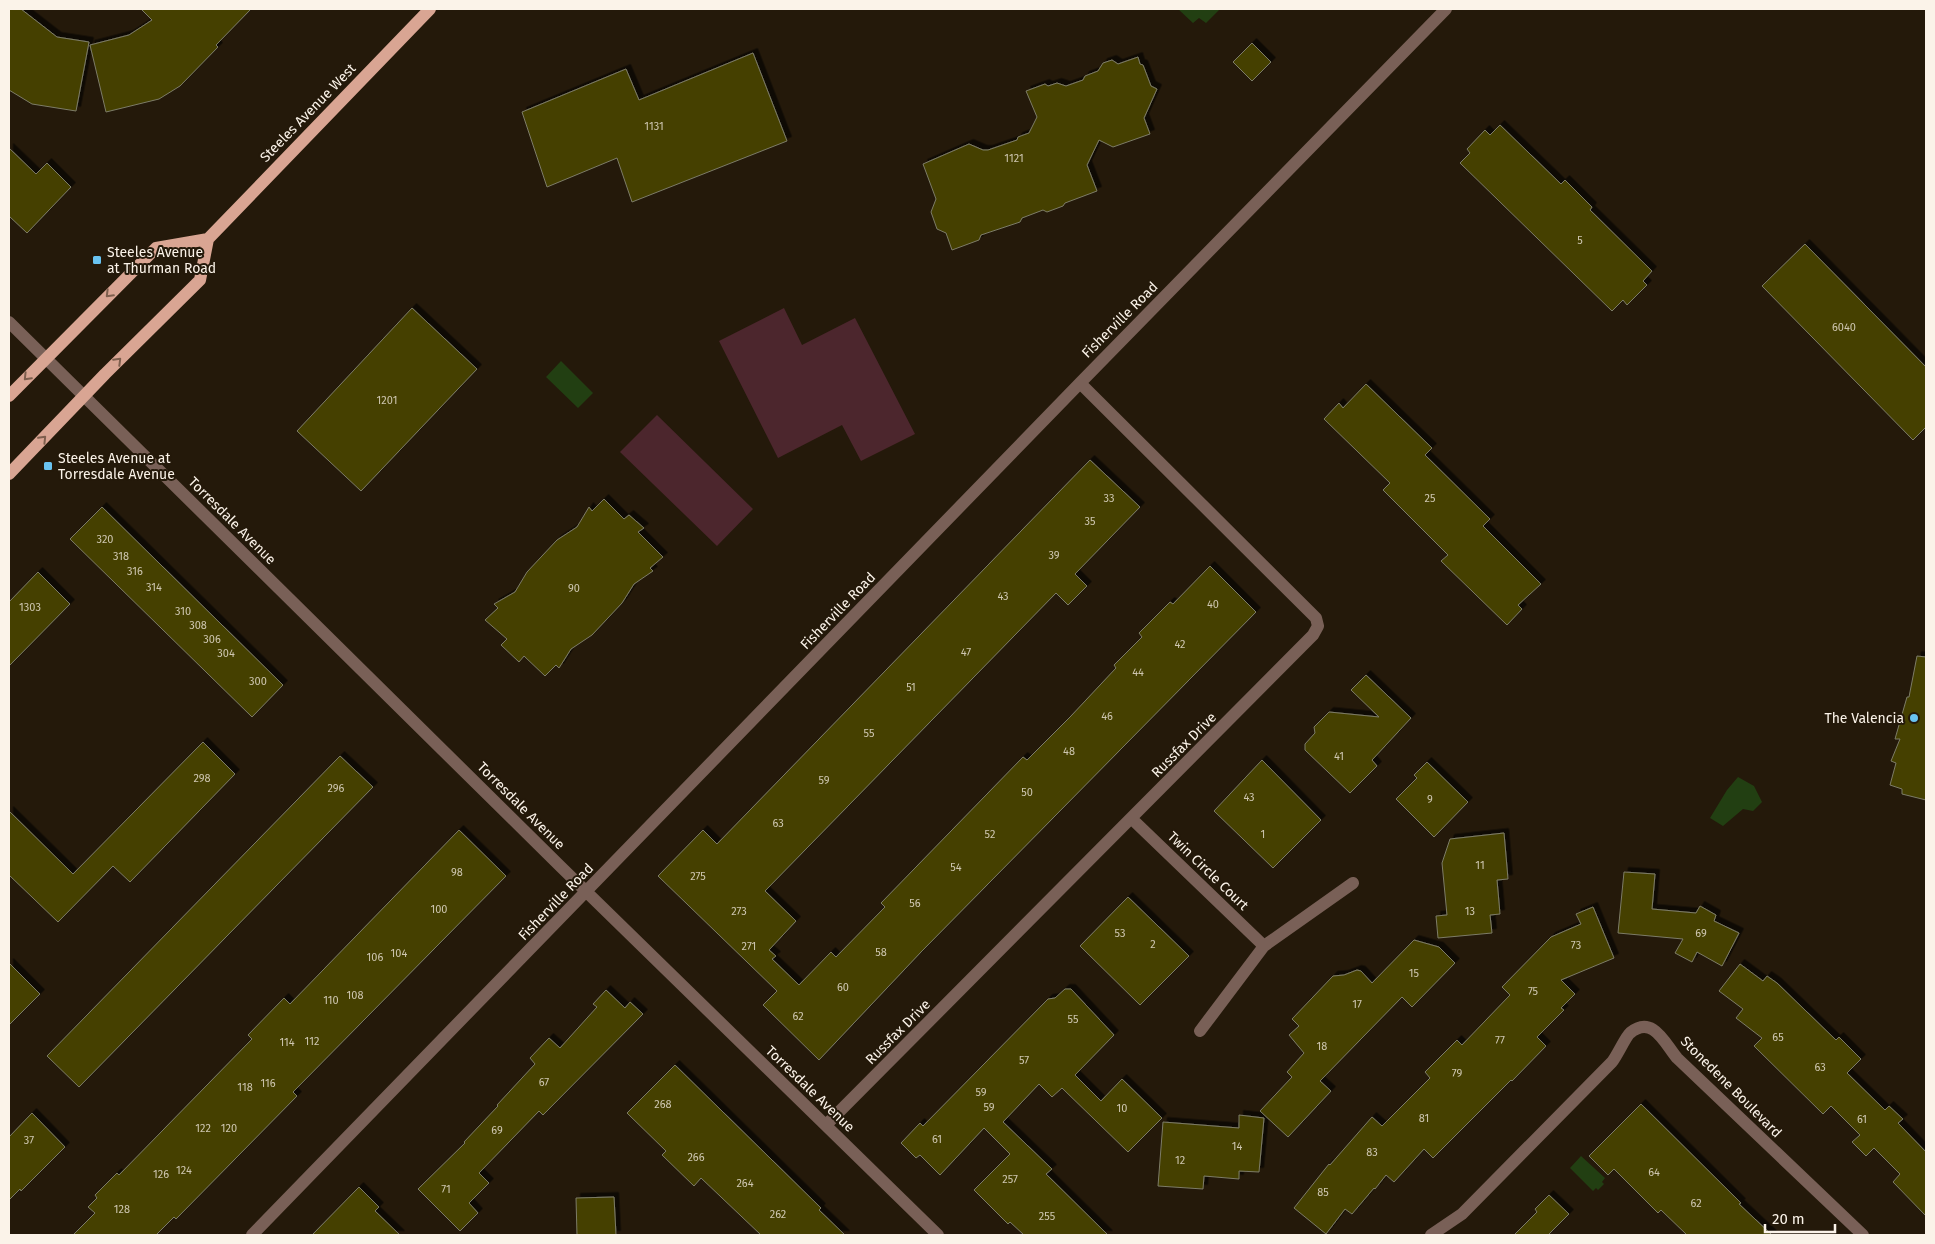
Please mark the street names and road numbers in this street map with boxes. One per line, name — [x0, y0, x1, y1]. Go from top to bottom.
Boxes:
street label: Steeles Avenue West — [257, 59, 360, 166]
street label: Fisherville Road — [1078, 278, 1162, 362]
street label: Torresdale Avenue — [185, 474, 279, 568]
street label: Fisherville Road — [797, 569, 879, 653]
street label: Russfax Drive — [1148, 709, 1220, 781]
street label: Torresdale Avenue — [474, 759, 568, 853]
street label: Twin Circle Court — [1164, 828, 1253, 915]
street label: Fisherville Road — [515, 860, 597, 944]
street label: Russfax Drive — [862, 996, 934, 1068]
street label: Stonedene Boulevard — [1677, 1033, 1785, 1141]
street label: Torresdale Avenue — [762, 1042, 858, 1136]

